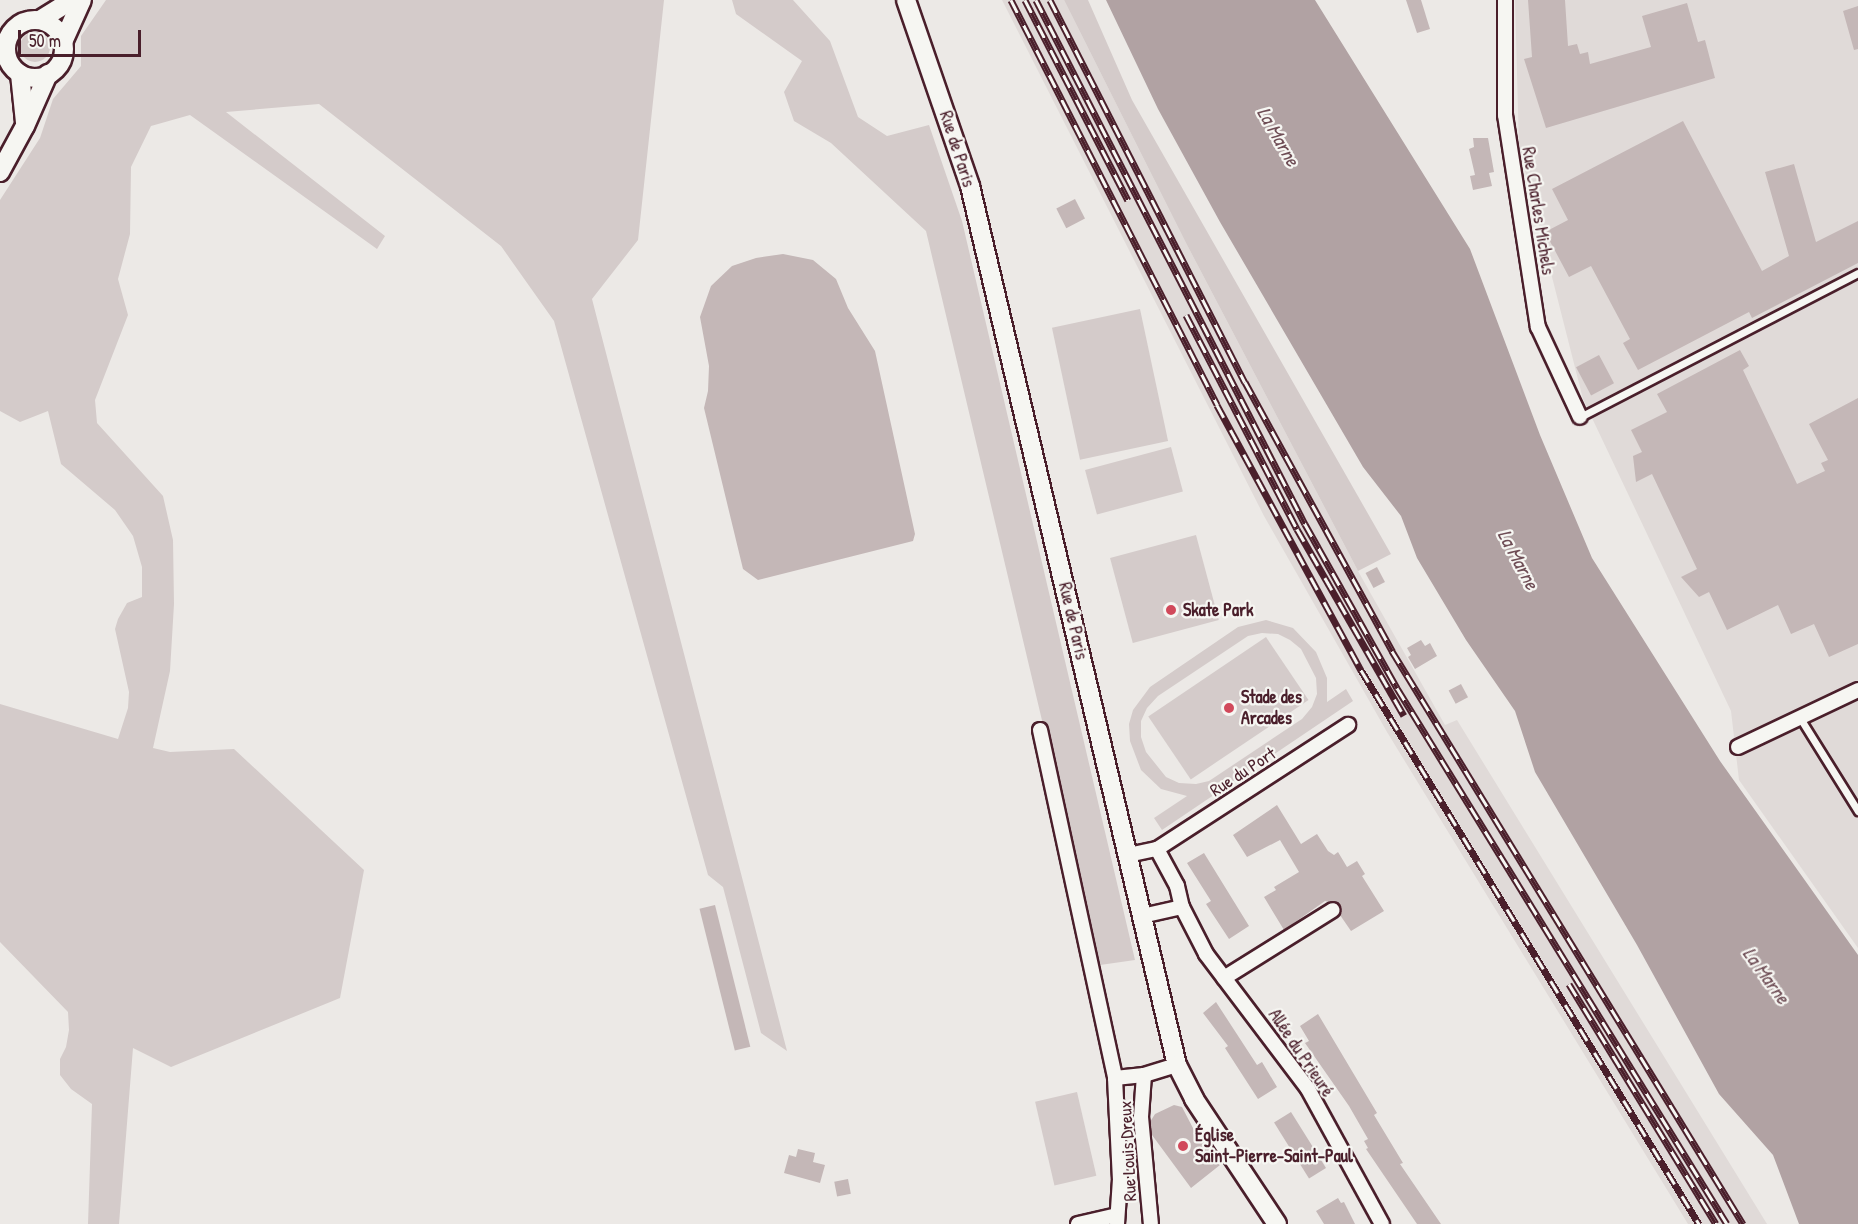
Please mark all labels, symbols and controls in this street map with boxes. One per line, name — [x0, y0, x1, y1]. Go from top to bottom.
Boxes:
scale bar — [21, 18, 144, 56]
text: 50 m — [29, 28, 61, 53]
water label: La Marne — [1253, 102, 1305, 170]
street label: Rue de Paris — [935, 108, 979, 190]
street label: Rue Charles Michels — [1517, 145, 1559, 277]
water label: La Marne — [1493, 525, 1545, 593]
street label: Rue de Paris — [1054, 580, 1092, 662]
place label: Skate Park — [1183, 599, 1253, 621]
marker: Skate Park — [1164, 603, 1178, 617]
place label: Stade des Arcades — [1241, 687, 1302, 730]
marker: Stade des Arcades — [1222, 701, 1236, 715]
street label: Rue du Port — [1206, 743, 1280, 801]
water label: La Marne — [1738, 942, 1796, 1008]
street label: Allée du Prieuré — [1264, 1005, 1338, 1101]
street label: Rue Louis Dreux — [1115, 1100, 1141, 1202]
place label: Église Saint-Pierre-Saint-Paul — [1195, 1125, 1353, 1168]
marker: Église Saint-Pierre-Saint-Paul — [1176, 1139, 1190, 1153]

